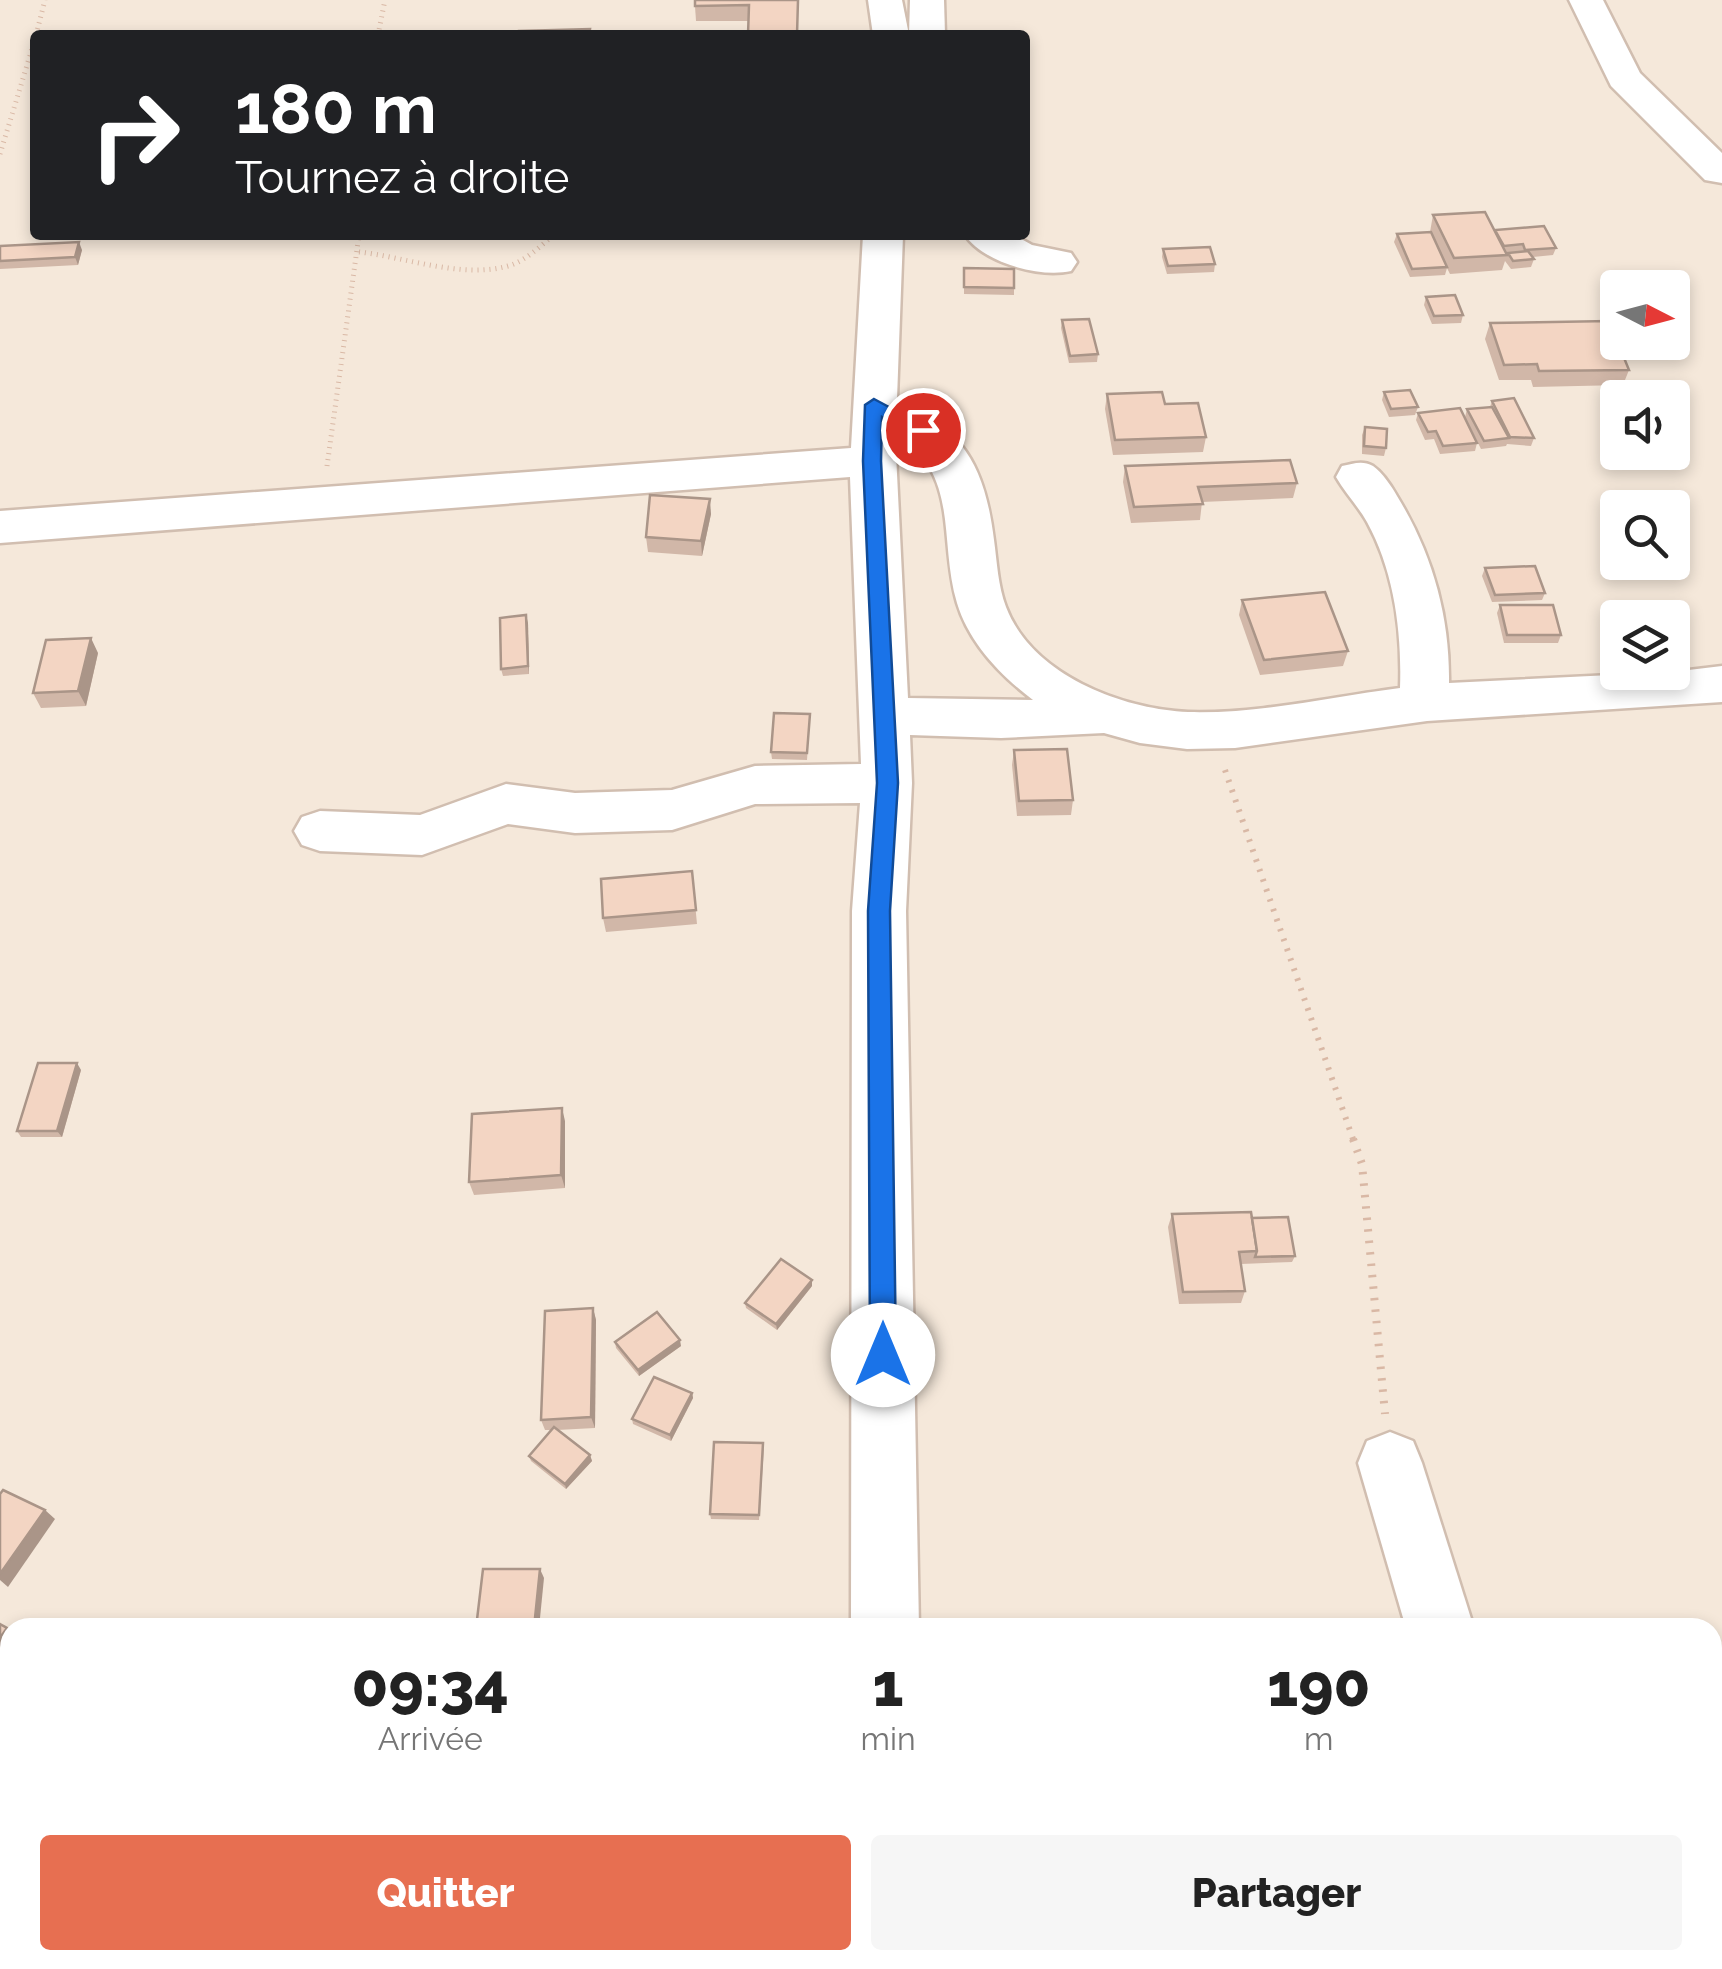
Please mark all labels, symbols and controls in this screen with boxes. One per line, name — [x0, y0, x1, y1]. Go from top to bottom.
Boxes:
text: 180 m — [235, 67, 437, 149]
icon: right — [70, 70, 200, 200]
text: Tournez à droite — [235, 151, 569, 204]
north arrow — [1600, 270, 1690, 360]
map controls — [1600, 270, 1690, 690]
button: sound — [1600, 380, 1690, 470]
pin — [881, 388, 966, 473]
icon: arrive — [896, 403, 951, 458]
button: search — [1600, 490, 1690, 580]
button: layers — [1600, 600, 1690, 690]
position arrow — [831, 1303, 935, 1407]
text: 09:34 — [352, 1650, 509, 1720]
text: 1 — [873, 1650, 904, 1720]
text: 190 — [1267, 1650, 1370, 1720]
text: Arrivée — [378, 1720, 483, 1757]
text: min — [861, 1720, 916, 1757]
text: m — [1304, 1720, 1333, 1757]
button: Quitter — [40, 1835, 851, 1950]
button: Partager — [871, 1835, 1682, 1950]

